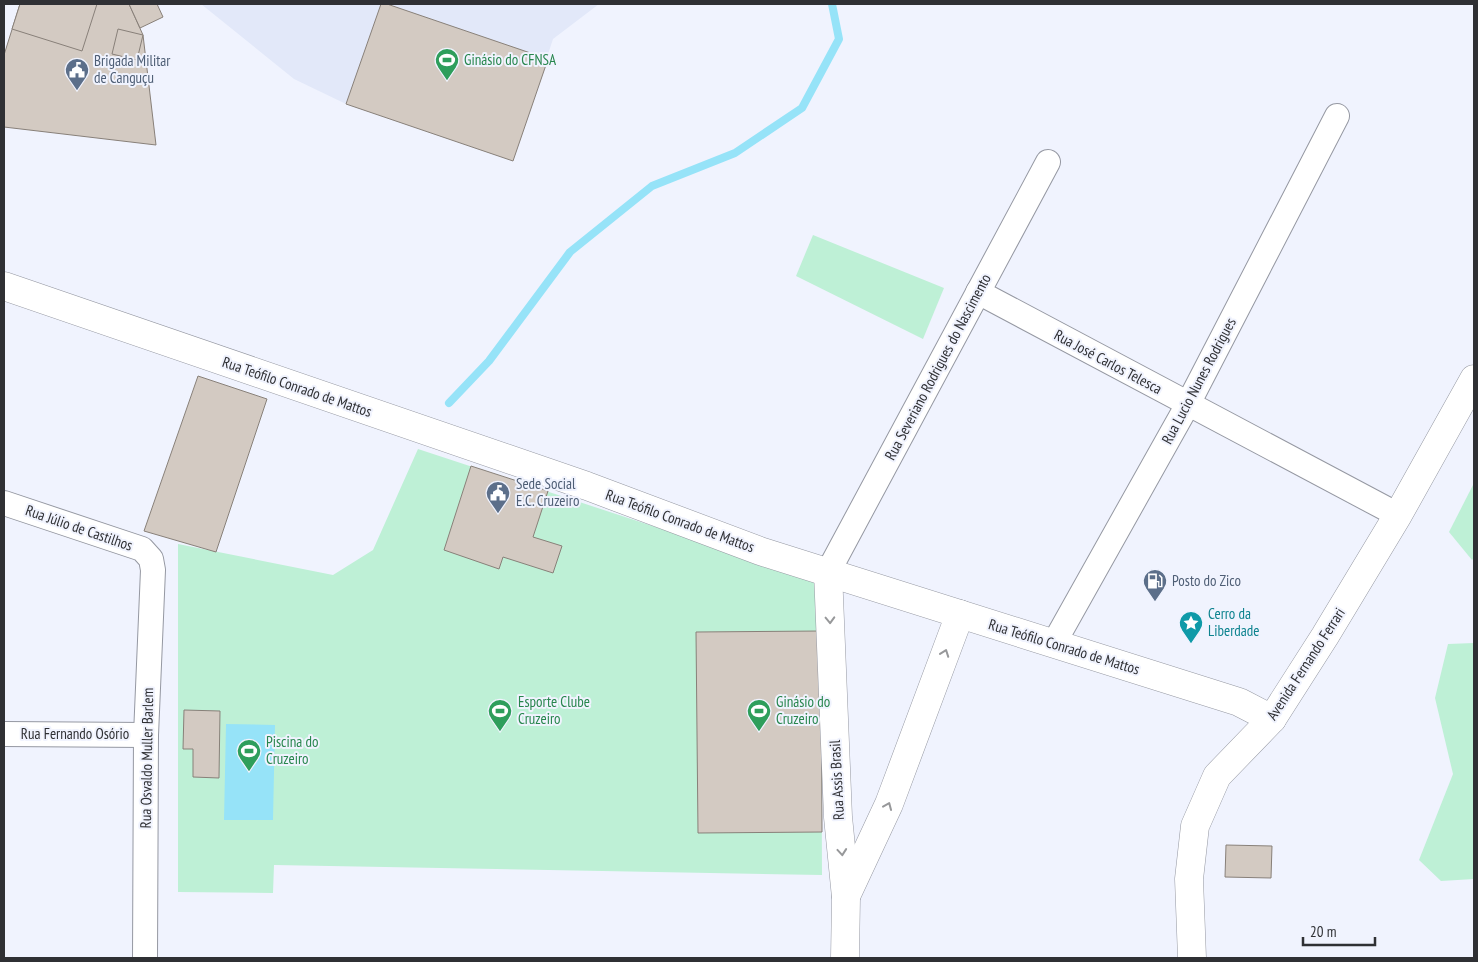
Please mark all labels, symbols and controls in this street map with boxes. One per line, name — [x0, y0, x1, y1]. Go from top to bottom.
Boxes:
sports icon: Ginásio do CFNSA — [434, 47, 460, 81]
place label: Ginásio do CFNSA — [464, 50, 557, 69]
place label: Brigada Militar de Canguçu — [94, 51, 171, 87]
public building icon: Brigada Militar de Canguçu — [64, 57, 90, 91]
street label: Rua Severiano Rodrigues do Nascimento — [880, 270, 995, 463]
street label: Rua Lucio Nunes Rodrigues — [1157, 314, 1240, 447]
street label: Rua José Carlos Telesca — [1051, 325, 1165, 398]
street label: Rua Teófilo Conrado de Mattos — [220, 352, 374, 421]
place label: Sede Social E.C. Cruzeiro — [516, 474, 579, 510]
public building icon: Sede Social E.C. Cruzeiro — [485, 480, 511, 514]
street label: Rua Teófilo Conrado de Mattos — [603, 485, 757, 556]
street label: Rua Júlio de Castilhos — [23, 500, 135, 555]
fuel station icon: Posto do Zico — [1142, 568, 1168, 602]
place label: Posto do Zico — [1172, 571, 1241, 590]
place label: Cerro da Liberdade — [1208, 604, 1259, 640]
street label: Avenida Fernando Ferrari — [1262, 604, 1349, 723]
place icon: Cerro da Liberdade — [1178, 610, 1204, 644]
street label: Rua Teófilo Conrado de Mattos — [986, 615, 1142, 679]
one-way arrow — [825, 617, 836, 625]
one-way arrow — [939, 650, 949, 658]
street label: Rua Osvaldo Muller Barlem — [136, 687, 157, 829]
place label: Esporte Clube Cruzeiro — [518, 692, 590, 728]
place label: Ginásio do Cruzeiro — [776, 692, 830, 728]
sports icon: Esporte Clube Cruzeiro — [487, 698, 513, 732]
sports icon: Ginásio do Cruzeiro — [746, 698, 772, 732]
street label: Rua Fernando Osório — [21, 724, 129, 743]
place label: Piscina do Cruzeiro — [266, 732, 318, 768]
sports icon: Piscina do Cruzeiro — [236, 738, 262, 772]
street label: Rua Assis Brasil — [825, 739, 848, 821]
one-way arrow — [883, 802, 893, 810]
one-way arrow — [836, 849, 847, 857]
scale bar — [1303, 914, 1376, 946]
text: 20 m — [1310, 922, 1336, 941]

